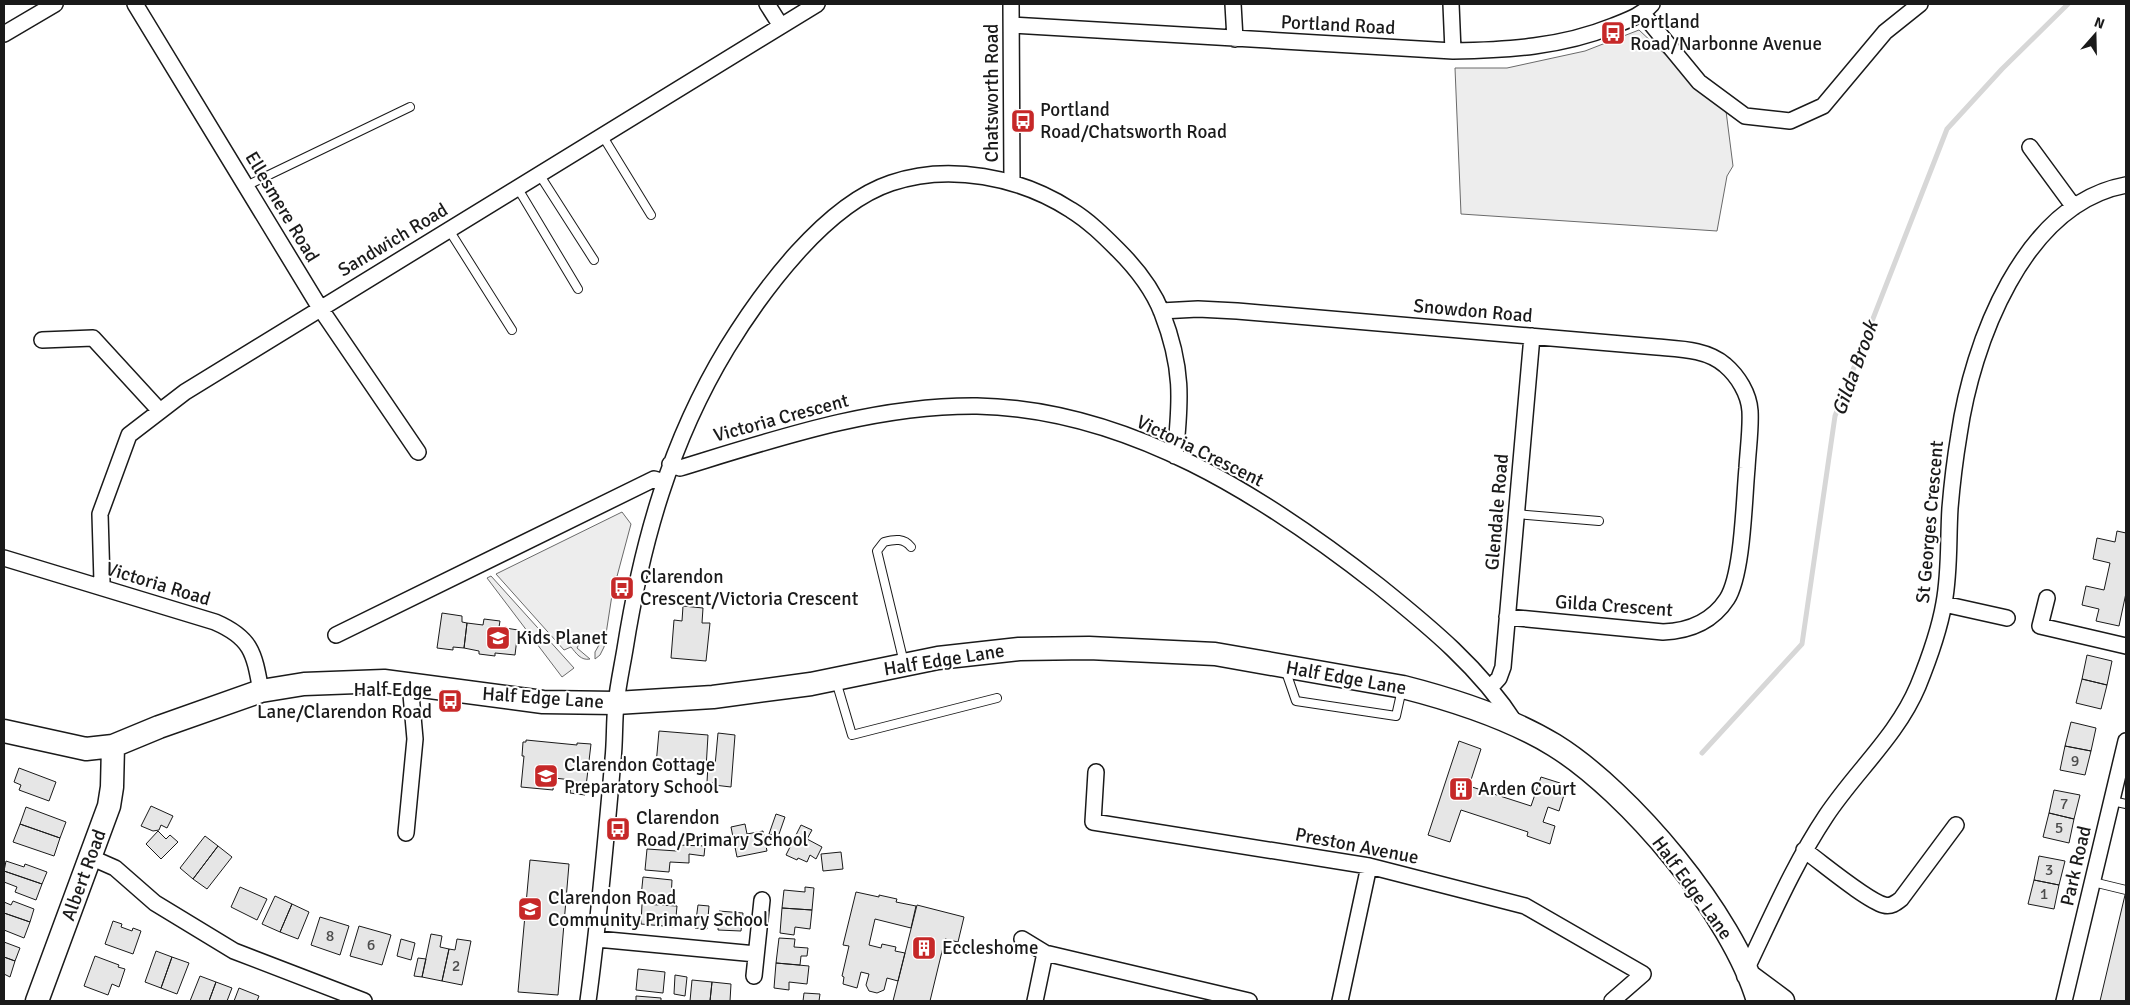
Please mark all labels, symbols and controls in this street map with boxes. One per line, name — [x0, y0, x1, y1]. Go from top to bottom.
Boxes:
street label: Portland Road — [1280, 10, 1396, 40]
place label: Portland Road/Narbonne Avenue — [1630, 10, 1822, 56]
north arrow — [2070, 10, 2120, 60]
text: N — [2092, 14, 2107, 33]
bus stop icon: Portland Road/Narbonne Avenue — [1600, 20, 1626, 46]
street label: Chatsworth Road — [980, 24, 1004, 162]
place label: Portland Road/Chatsworth Road — [1040, 98, 1227, 144]
bus stop icon: Portland Road/Chatsworth Road — [1010, 108, 1036, 134]
street label: Ellesmere Road — [240, 147, 324, 267]
street label: Sandwich Road — [334, 198, 452, 282]
street label: Snowdon Road — [1412, 294, 1534, 328]
water label: Gilda Brook — [1826, 315, 1884, 419]
street label: Victoria Crescent — [711, 388, 852, 448]
street label: Victoria Crescent — [1132, 410, 1268, 492]
street label: St Georges Crescent — [1911, 439, 1949, 604]
street label: Glendale Road — [1480, 453, 1514, 571]
street label: Victoria Road — [103, 557, 213, 611]
place label: Clarendon Crescent/Victoria Crescent — [640, 565, 859, 611]
bus stop icon: Clarendon Crescent/Victoria Crescent — [609, 575, 635, 601]
street label: Gilda Crescent — [1554, 590, 1674, 622]
school or university icon: Kids Planet — [485, 625, 511, 651]
place label: Kids Planet — [516, 626, 608, 650]
street label: Half Edge Lane — [882, 639, 1006, 681]
street label: Half Edge Lane — [1284, 656, 1408, 700]
place label: Half Edge Lane/Clarendon Road — [257, 678, 432, 724]
street label: Half Edge Lane — [481, 682, 605, 714]
bus stop icon: Half Edge Lane/Clarendon Road — [437, 688, 463, 714]
house number: 9 — [2071, 751, 2079, 771]
place label: Clarendon Cottage Preparatory School — [564, 753, 719, 799]
school or university icon: Clarendon Cottage Preparatory School — [533, 763, 559, 789]
building icon: Arden Court — [1448, 776, 1474, 802]
place label: Arden Court — [1478, 777, 1577, 801]
house number: 7 — [2060, 794, 2068, 814]
place label: Clarendon Road/Primary School — [636, 806, 808, 852]
bus stop icon: Clarendon Road/Primary School — [605, 816, 631, 842]
house number: 5 — [2055, 818, 2063, 838]
street label: Preston Avenue — [1293, 822, 1421, 870]
street label: Park Road — [2055, 824, 2097, 908]
street label: Albert Road — [56, 826, 112, 924]
street label: Half Edge Lane — [1646, 832, 1738, 944]
house number: 3 — [2045, 860, 2053, 880]
house number: 1 — [2040, 884, 2048, 904]
place label: Clarendon Road Community Primary School — [548, 886, 769, 932]
school or university icon: Clarendon Road Community Primary School — [517, 896, 543, 922]
house number: 8 — [326, 926, 334, 946]
house number: 6 — [367, 935, 375, 955]
building icon: Eccleshome — [911, 935, 937, 961]
place label: Eccleshome — [942, 936, 1038, 960]
house number: 2 — [452, 956, 460, 976]

